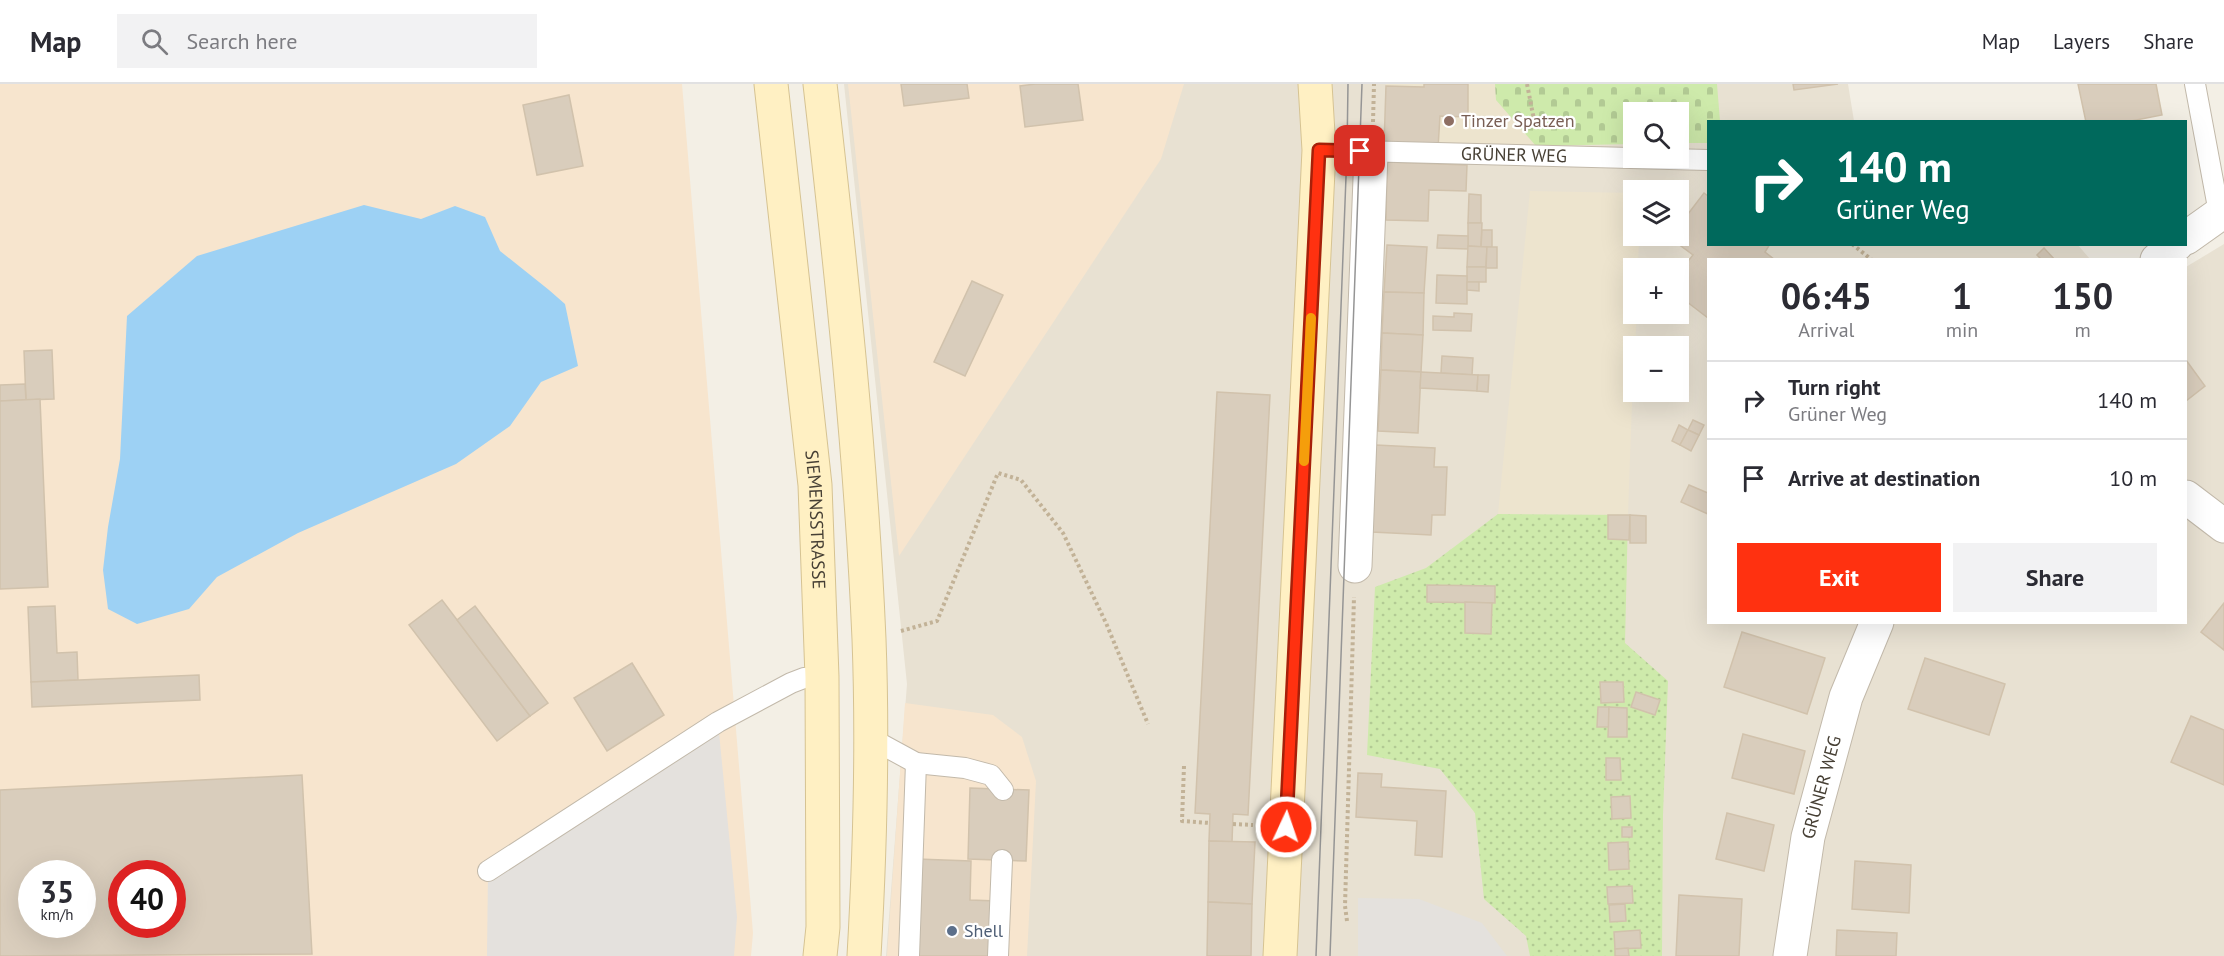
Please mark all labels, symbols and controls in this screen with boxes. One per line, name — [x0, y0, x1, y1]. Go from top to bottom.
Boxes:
search box — [117, 14, 537, 68]
text: Map — [30, 23, 81, 60]
icon: search — [138, 25, 171, 58]
text: Search here — [186, 27, 297, 55]
text: Map — [1982, 28, 2020, 55]
text: Layers — [2053, 28, 2110, 55]
text: Share — [2143, 28, 2194, 55]
map controls — [1623, 102, 1689, 402]
button: search — [1623, 102, 1689, 168]
place label: Tinzer Spatzen — [1461, 109, 1575, 132]
marker: Tinzer Spatzen — [1442, 114, 1456, 128]
pin — [1334, 125, 1385, 176]
icon: arrive — [1343, 134, 1376, 167]
text: 140 m — [1836, 139, 1952, 194]
street label: GRÜNER WEG — [1461, 142, 1567, 167]
icon: right — [1737, 144, 1815, 222]
button: layers — [1623, 180, 1689, 246]
text: Grüner Weg — [1836, 192, 1970, 226]
button: + — [1623, 258, 1689, 324]
text: 06:45 — [1781, 272, 1872, 319]
text: 1 — [1952, 272, 1972, 319]
text: 150 — [2052, 272, 2113, 319]
text: Arrival — [1798, 317, 1854, 343]
text: min — [1946, 317, 1978, 343]
text: m — [2075, 317, 2091, 343]
button: − — [1623, 336, 1689, 402]
text: Turn right — [1788, 373, 1880, 401]
icon: right — [1737, 384, 1770, 417]
text: 140 m — [2097, 386, 2157, 414]
text: Grüner Weg — [1788, 401, 1887, 427]
street label: SIEMENSSTRASSE — [800, 449, 831, 590]
icon: arrive — [1737, 462, 1770, 495]
text: Arrive at destination — [1788, 464, 1980, 492]
text: 10 m — [2109, 464, 2157, 492]
button: Exit — [1737, 543, 1941, 612]
button: Share — [1953, 543, 2157, 612]
street label: GRÜNER WEG — [1796, 733, 1846, 841]
position arrow — [1254, 795, 1318, 859]
speed limit sign: 40 — [108, 860, 186, 938]
text: 35 — [40, 872, 74, 911]
text: km/h — [41, 905, 73, 924]
place label: Shell — [964, 919, 1004, 942]
marker: Shell — [945, 924, 959, 938]

